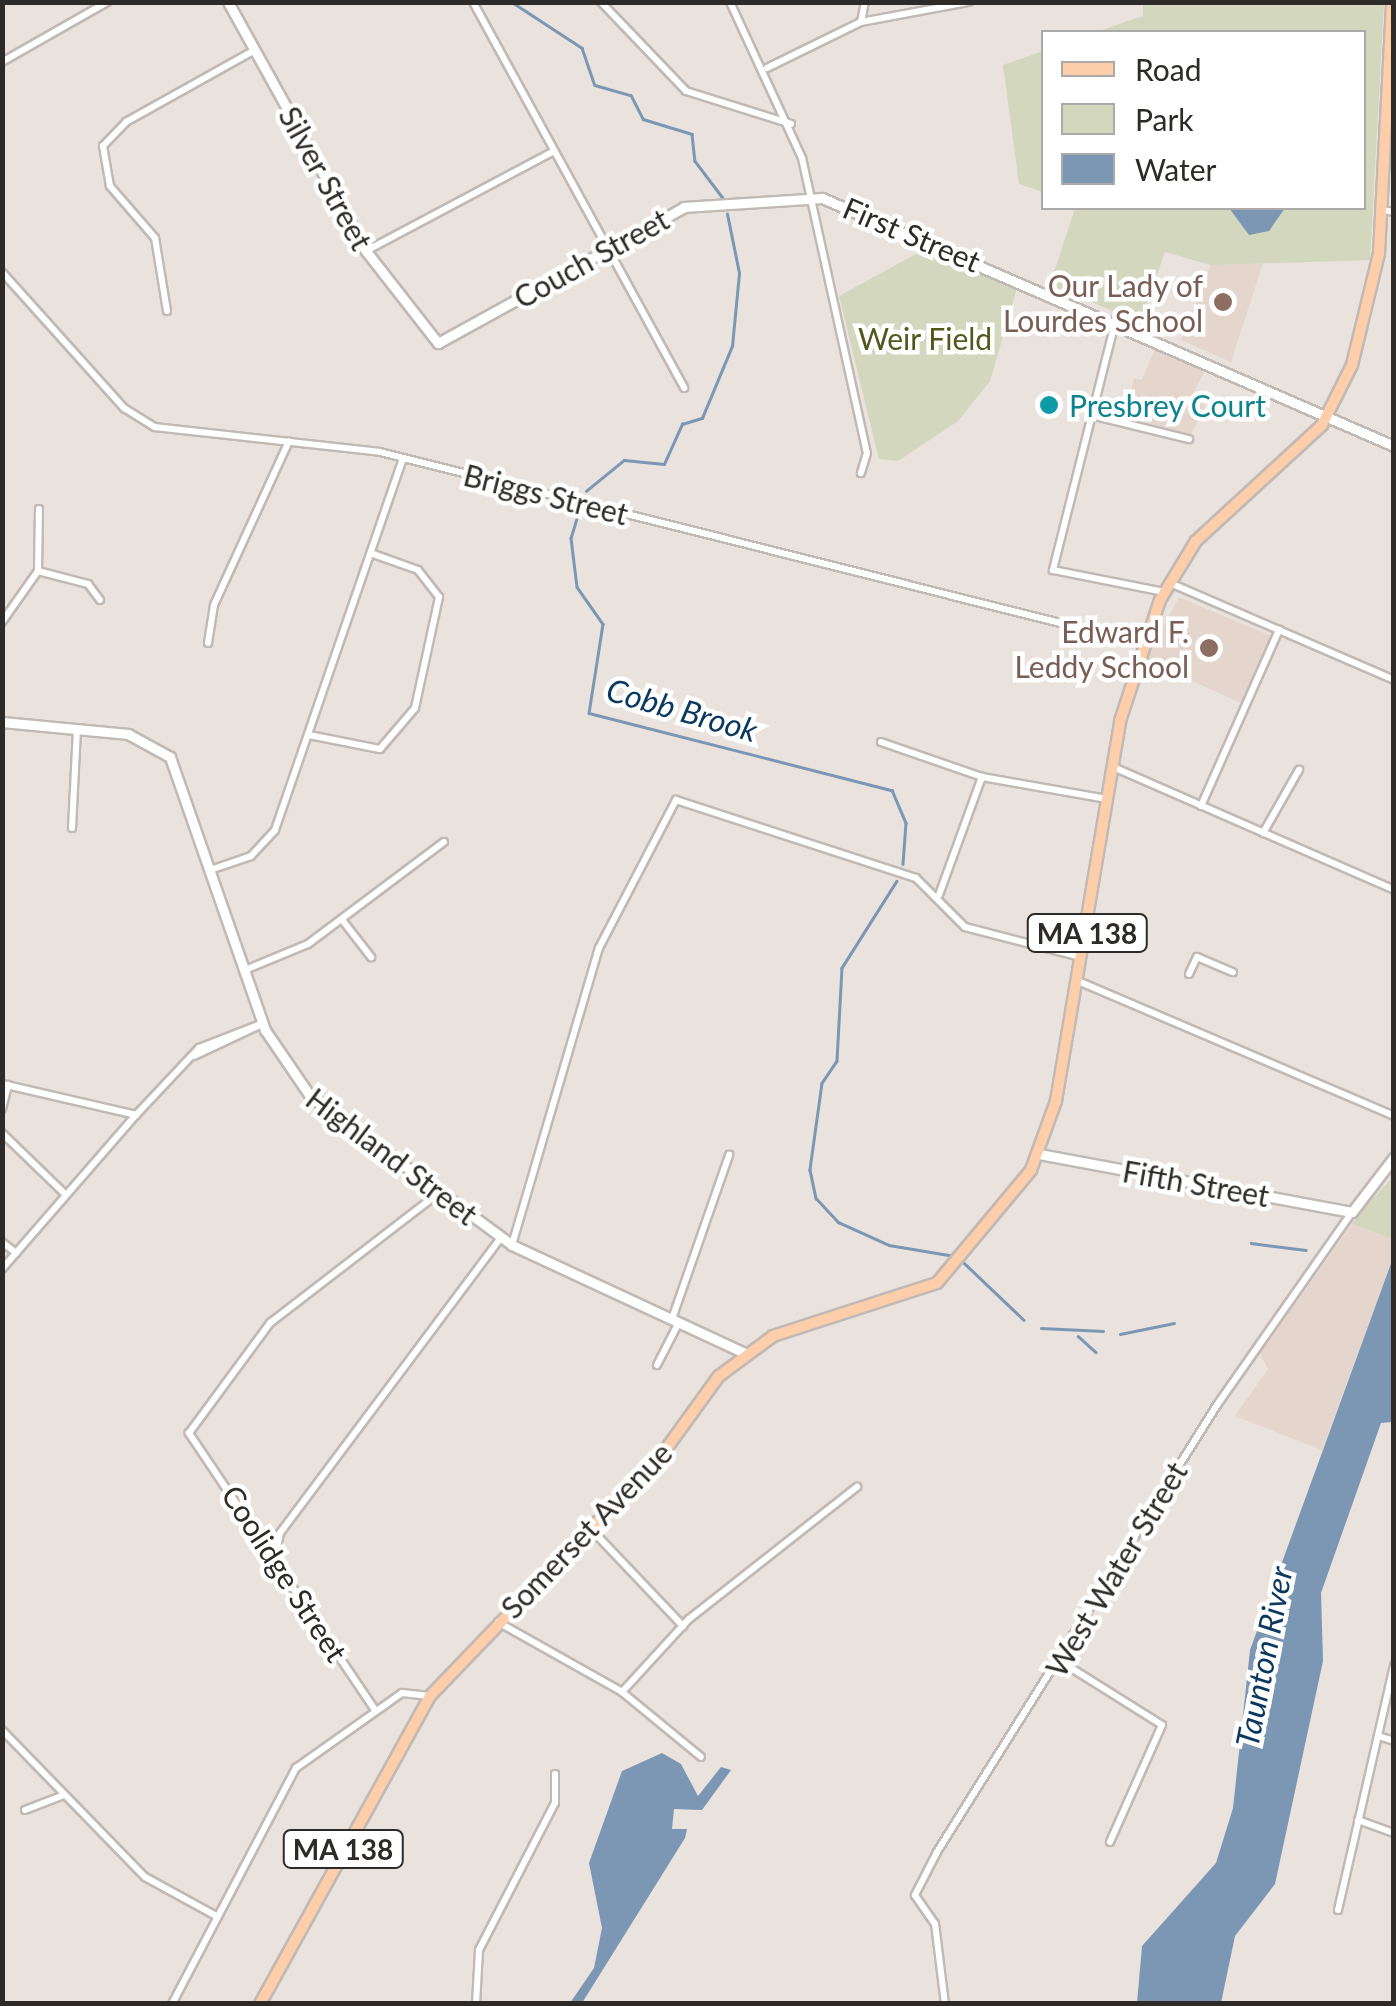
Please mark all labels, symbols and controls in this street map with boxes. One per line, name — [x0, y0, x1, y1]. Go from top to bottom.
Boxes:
legend — [1041, 30, 1366, 210]
text: Road — [1135, 51, 1202, 87]
street label: Silver Street — [272, 100, 380, 256]
text: Park — [1135, 101, 1194, 137]
text: Water — [1135, 151, 1217, 187]
street label: First Street — [838, 189, 986, 279]
street label: Couch Street — [507, 201, 675, 315]
place label: Our Lady of Lourdes School — [1003, 267, 1203, 338]
marker: Our Lady of Lourdes School — [1212, 291, 1234, 313]
park label: Weir Field — [858, 320, 992, 356]
place label: Presbrey Court — [1069, 387, 1267, 423]
marker: Presbrey Court — [1038, 394, 1060, 416]
street label: Briggs Street — [460, 456, 632, 532]
place label: Edward F. Leddy School — [1014, 613, 1189, 684]
marker: Edward F. Leddy School — [1198, 637, 1220, 659]
water label: Cobb Brook — [602, 670, 762, 750]
road number: MA 138 — [1024, 910, 1150, 956]
street label: Highland Street — [300, 1080, 484, 1232]
street label: Fifth Street — [1120, 1152, 1272, 1214]
street label: Somerset Avenue — [493, 1434, 679, 1626]
street label: West Water Street — [1038, 1455, 1194, 1683]
street label: Coolidge Street — [215, 1478, 355, 1668]
water label: Taunton River — [1228, 1563, 1300, 1751]
road number: MA 138 — [280, 1826, 406, 1872]

